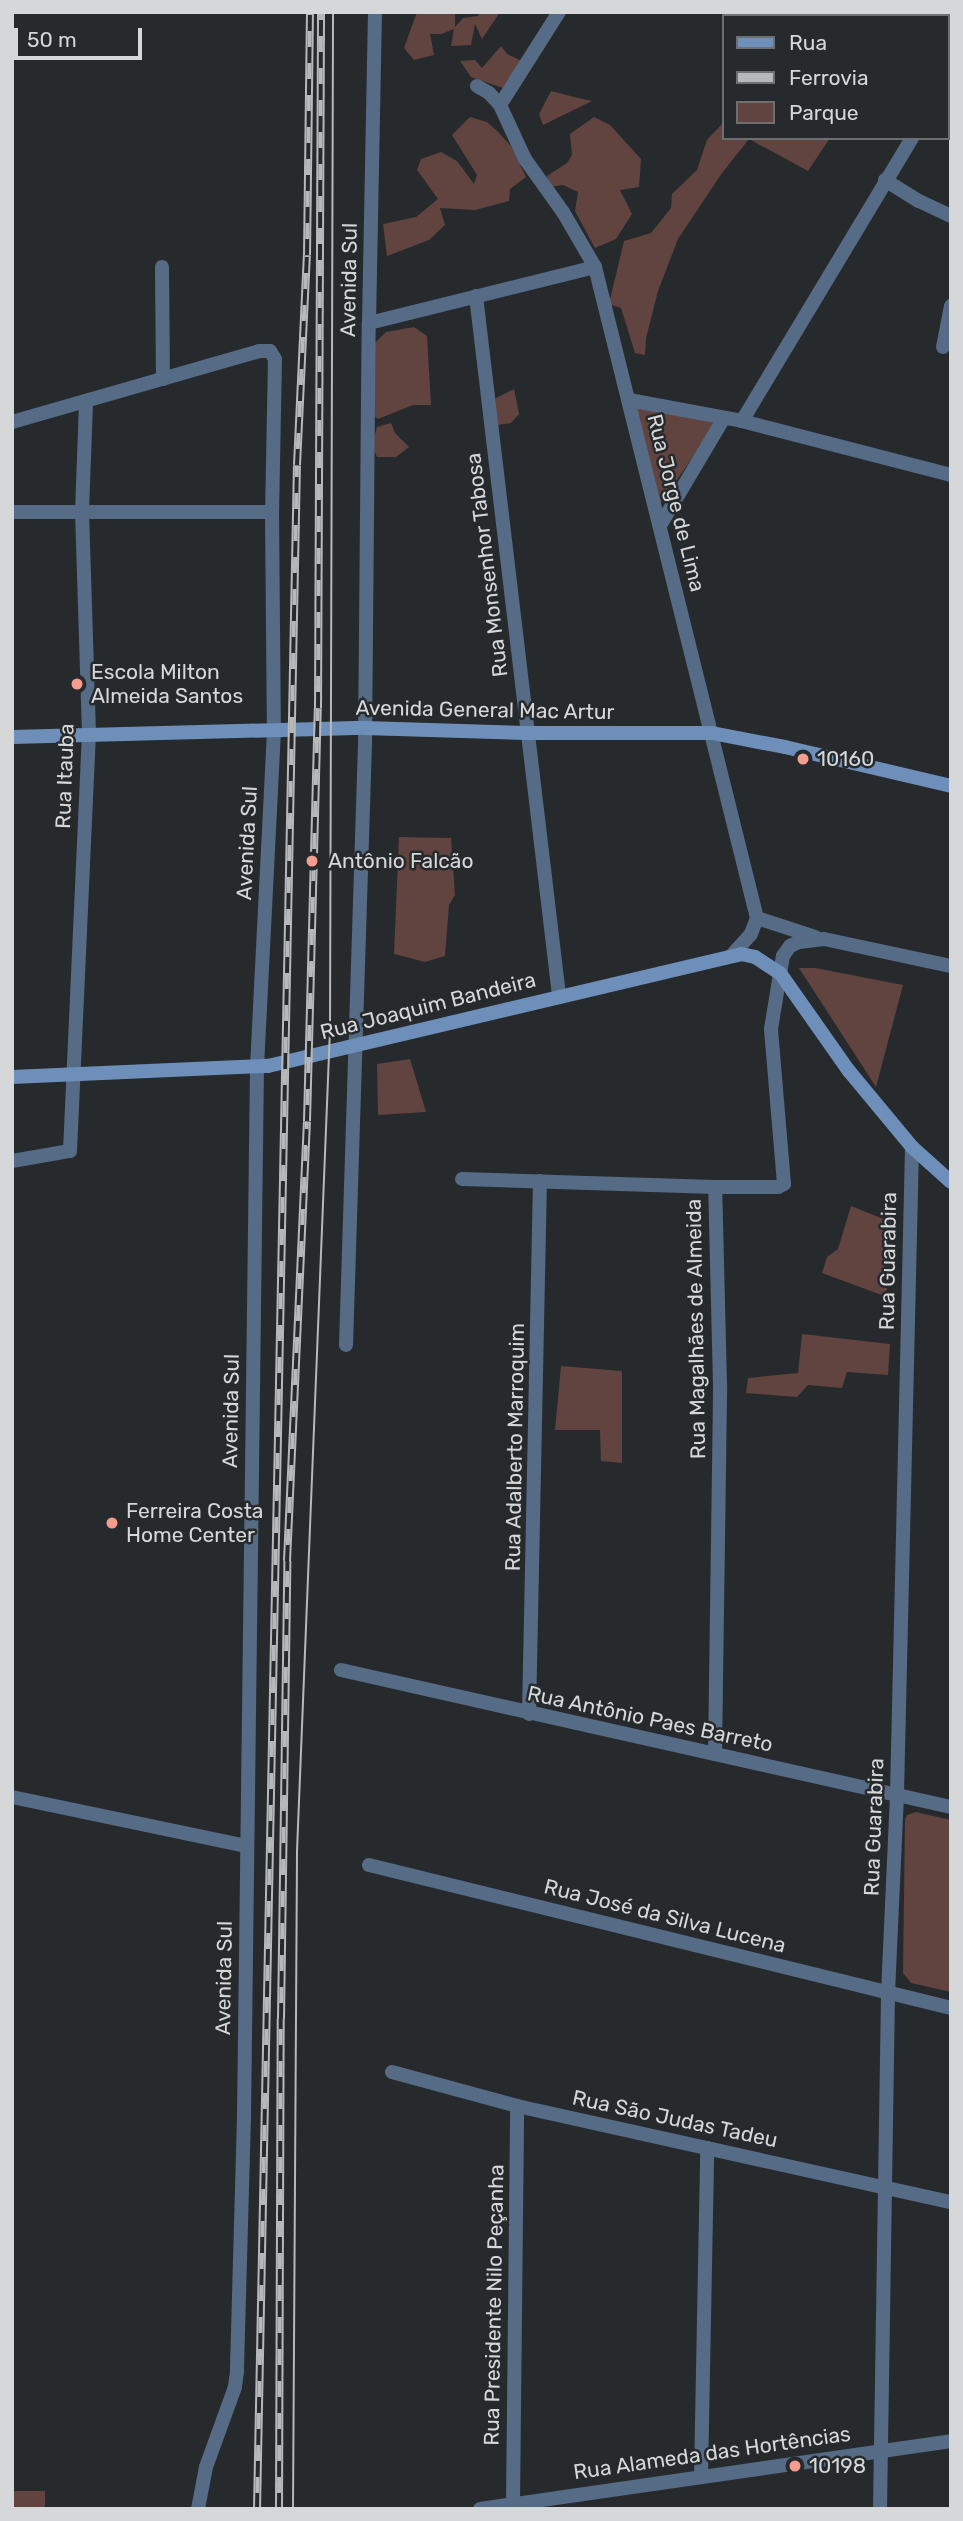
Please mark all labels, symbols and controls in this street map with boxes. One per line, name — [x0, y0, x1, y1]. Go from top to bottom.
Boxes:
scale bar — [18, 14, 145, 58]
legend — [722, 14, 949, 140]
text: 50 m — [27, 27, 77, 52]
text: Rua — [789, 30, 827, 55]
text: Ferrovia — [789, 65, 869, 90]
text: Parque — [789, 100, 859, 125]
street label: Avenida Sul — [335, 223, 363, 337]
street label: Rua Jorge de Lima — [642, 412, 710, 594]
street label: Rua Monsenhor Tabosa — [461, 451, 513, 679]
place label: Escola Milton Almeida Santos — [91, 659, 243, 709]
marker: Escola Milton Almeida Santos — [69, 676, 85, 692]
street label: Avenida General Mac Artur — [355, 695, 615, 725]
street label: Rua Itauba — [51, 723, 79, 829]
place label: 10160 — [817, 746, 874, 772]
marker: 10160 — [795, 751, 811, 767]
street label: Avenida Sul — [231, 785, 263, 901]
place label: Antônio Falcão — [328, 848, 474, 874]
marker: Antônio Falcão — [302, 851, 322, 871]
street label: Rua Joaquim Bandeira — [318, 967, 538, 1045]
street label: Rua Guarabira — [874, 1192, 902, 1330]
street label: Rua Magalhães de Almeida — [681, 1198, 711, 1460]
street label: Rua Adalberto Marroquim — [500, 1322, 530, 1572]
street label: Avenida Sul — [217, 1354, 245, 1468]
place label: Ferreira Costa Home Center — [126, 1498, 263, 1548]
marker: Ferreira Costa Home Center — [104, 1515, 120, 1531]
street label: Rua Antônio Paes Barreto — [525, 1681, 775, 1757]
street label: Rua Guarabira — [859, 1758, 889, 1896]
street label: Rua José da Silva Lucena — [541, 1874, 789, 1958]
street label: Avenida Sul — [210, 1921, 238, 2035]
street label: Rua São Judas Tadeu — [570, 2085, 780, 2153]
street label: Rua Presidente Nilo Peçanha — [479, 2164, 509, 2446]
street label: Rua Alameda das Hortências — [572, 2421, 852, 2485]
place label: 10198 — [809, 2453, 866, 2479]
marker: 10198 — [787, 2458, 803, 2474]

